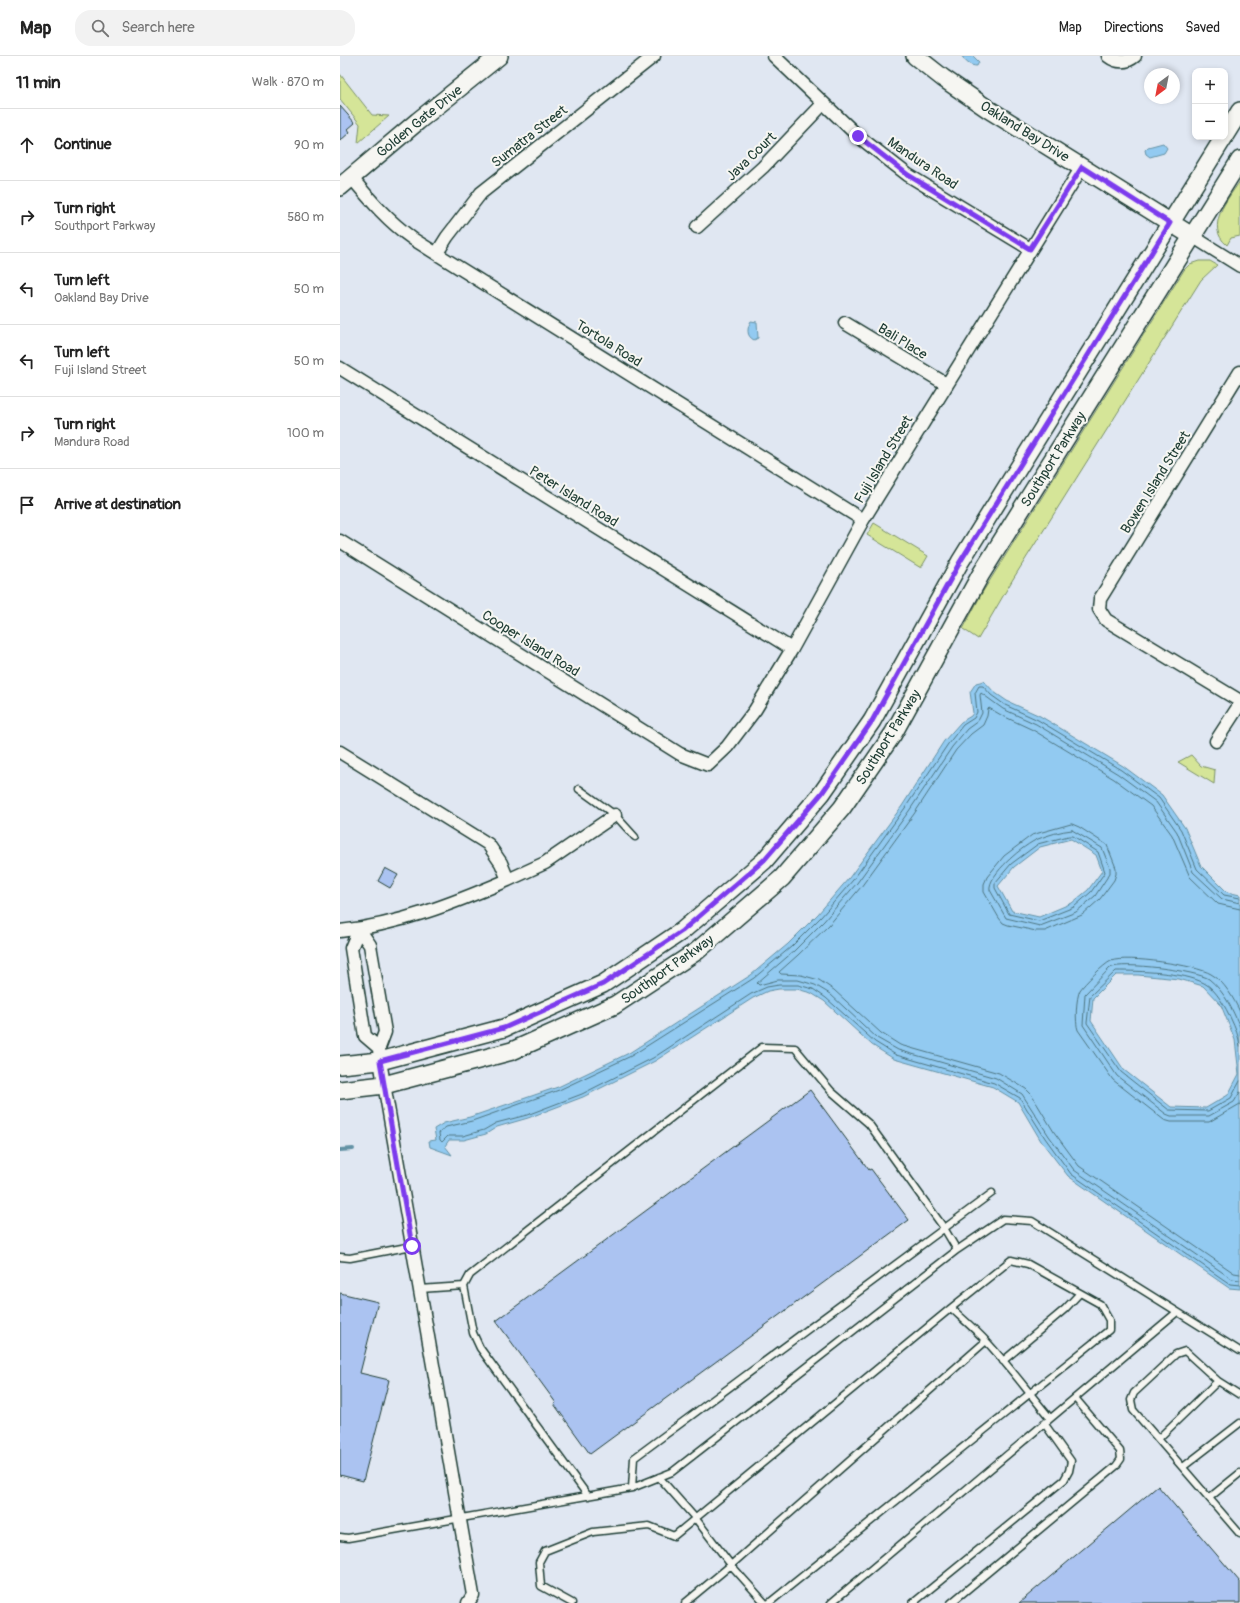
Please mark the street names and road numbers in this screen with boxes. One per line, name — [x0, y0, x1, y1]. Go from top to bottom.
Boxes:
street label: Golden Gate Drive — [373, 82, 466, 161]
street label: Oakland Bay Drive — [977, 97, 1072, 166]
street label: Sumatra Street — [488, 101, 571, 171]
street label: Java Court — [723, 128, 780, 184]
street label: Mandura Road — [884, 134, 961, 193]
street label: Tortola Road — [573, 316, 645, 370]
street label: Bali Place — [875, 320, 931, 363]
street label: Southport Parkway — [1017, 408, 1090, 510]
street label: Fuji Island Street — [850, 412, 917, 506]
street label: Bowen Island Street — [1117, 428, 1194, 537]
street label: Peter Island Road — [526, 462, 621, 531]
street label: Cooper Island Road — [479, 607, 583, 680]
street label: Southport Parkway — [852, 686, 925, 788]
street label: Southport Parkway — [618, 931, 717, 1008]

